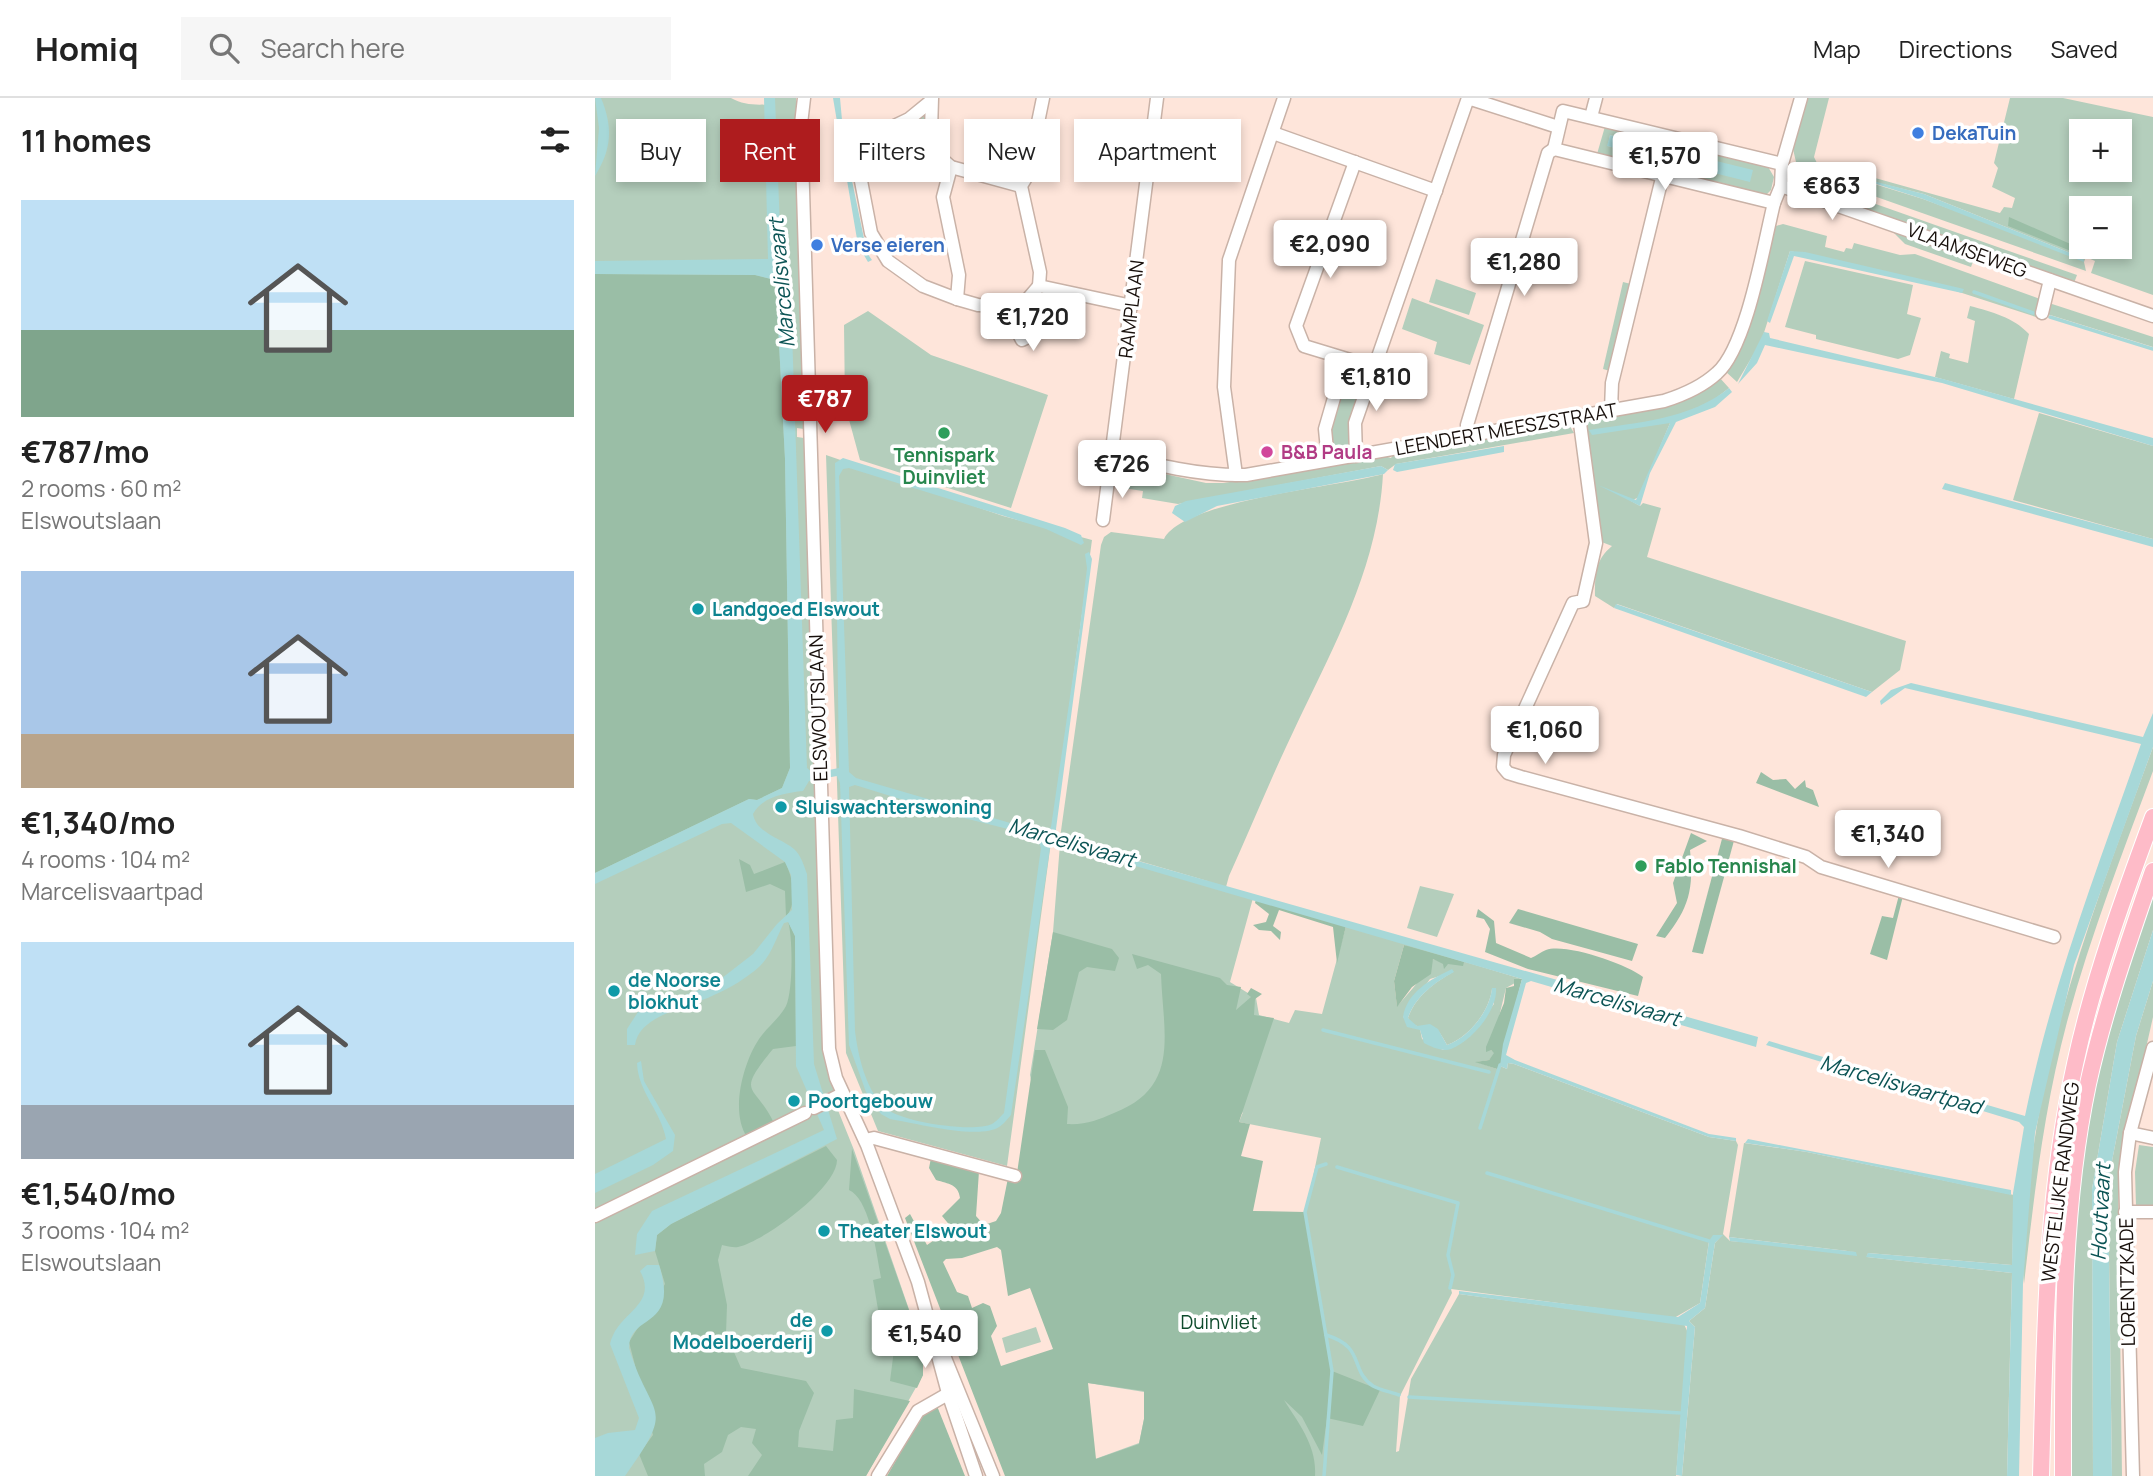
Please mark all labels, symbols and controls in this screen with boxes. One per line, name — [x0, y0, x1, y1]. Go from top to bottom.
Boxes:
search box — [181, 17, 671, 80]
text: Homiq — [35, 26, 139, 71]
icon: search — [205, 29, 243, 67]
text: Search here — [261, 30, 405, 66]
text: Map — [1813, 32, 1861, 65]
text: Directions — [1899, 32, 2012, 65]
text: Saved — [2050, 32, 2118, 65]
chip: Buy — [616, 119, 706, 182]
chip: Rent — [720, 119, 820, 182]
chip: Filters — [834, 119, 950, 182]
chip: New — [964, 119, 1060, 182]
chip: Apartment — [1074, 119, 1241, 182]
map controls — [2069, 119, 2132, 259]
button: + — [2069, 119, 2132, 182]
text: 11 homes — [21, 120, 152, 161]
place label: DekaTuin — [1932, 120, 2016, 146]
icon: filters — [536, 121, 574, 159]
marker: DekaTuin — [1910, 125, 1926, 141]
pin: €1,570 — [1608, 132, 1722, 192]
text: €1,570 — [1629, 139, 1701, 171]
pin: €863 — [1791, 162, 1873, 222]
text: €863 — [1803, 169, 1861, 201]
button: − — [2069, 196, 2132, 259]
water label: Marcelisvaart — [761, 214, 801, 349]
street label: VLAAMSEWEG — [1903, 216, 2031, 284]
pin: €2,090 — [1273, 220, 1387, 280]
text: €2,090 — [1290, 227, 1370, 259]
place label: Verse eieren — [831, 232, 945, 258]
marker: Verse eieren — [809, 237, 825, 253]
pin: €1,280 — [1467, 238, 1581, 298]
icon: home — [235, 245, 361, 371]
text: €1,280 — [1487, 245, 1561, 277]
street label: RAMPLAAN — [1112, 258, 1150, 360]
pin: €1,720 — [976, 294, 1090, 353]
text: €1,720 — [997, 300, 1069, 332]
pin: €1,810 — [1319, 354, 1433, 413]
text: €1,810 — [1340, 360, 1412, 392]
pin: €787 — [784, 376, 866, 435]
text: €787 — [798, 382, 852, 414]
street label: LEENDERT MEESZSTRAAT — [1393, 397, 1620, 461]
marker: Tennispark Duinvliet — [936, 425, 952, 441]
text: €787/mo — [21, 431, 149, 472]
place label: B&B Paula — [1281, 439, 1372, 465]
pin: €726 — [1081, 440, 1163, 500]
place label: Tennispark Duinvliet — [894, 442, 995, 490]
marker: B&B Paula — [1259, 444, 1275, 460]
text: €726 — [1094, 447, 1150, 479]
text: 2 rooms · 60 m² — [21, 472, 182, 504]
text: Elswoutslaan — [21, 504, 161, 536]
place label: Landgoed Elswout — [712, 596, 880, 622]
marker: Landgoed Elswout — [690, 601, 706, 617]
icon: home — [235, 616, 361, 742]
street label: ELSWOUTSLAAN — [802, 634, 834, 782]
pin: €1,060 — [1488, 706, 1602, 766]
text: €1,060 — [1507, 713, 1583, 745]
place label: Sluiswachterswoning — [795, 794, 992, 820]
marker: Sluiswachterswoning — [773, 799, 789, 815]
text: €1,340/mo — [21, 802, 175, 843]
pin: €1,340 — [1831, 810, 1945, 870]
water label: Marcelisvaart — [1006, 811, 1141, 874]
text: €1,340 — [1851, 817, 1925, 849]
text: 4 rooms · 104 m² — [21, 843, 190, 875]
place label: Fablo Tennishal — [1655, 853, 1797, 879]
marker: Fablo Tennishal — [1633, 858, 1649, 874]
text: Marcelisvaartpad — [21, 875, 203, 907]
place label: de Noorse blokhut — [628, 967, 721, 1015]
water label: Marcelisvaart — [1551, 970, 1686, 1033]
marker: de Noorse blokhut — [606, 983, 622, 999]
icon: home — [235, 987, 361, 1113]
water label: Marcelisvaartpad — [1817, 1048, 1987, 1121]
street label: WESTELIJKE RANDWEG — [2035, 1080, 2085, 1284]
place label: Poortgebouw — [808, 1088, 933, 1114]
marker: Poortgebouw — [786, 1093, 802, 1109]
water label: Houtvaart — [2083, 1160, 2117, 1261]
text: €1,540/mo — [21, 1173, 175, 1214]
text: 3 rooms · 104 m² — [21, 1214, 189, 1246]
street label: LORENTZKADE — [2113, 1217, 2141, 1347]
place label: Theater Elswout — [838, 1218, 987, 1244]
marker: Theater Elswout — [816, 1223, 832, 1239]
text: Elswoutslaan — [21, 1246, 161, 1278]
place label: de Modelboerderij — [673, 1307, 813, 1355]
park label: Duinvliet — [1180, 1309, 1258, 1335]
pin: €1,540 — [868, 1310, 982, 1370]
text: €1,540 — [888, 1317, 962, 1349]
marker: de Modelboerderij — [819, 1323, 835, 1339]

